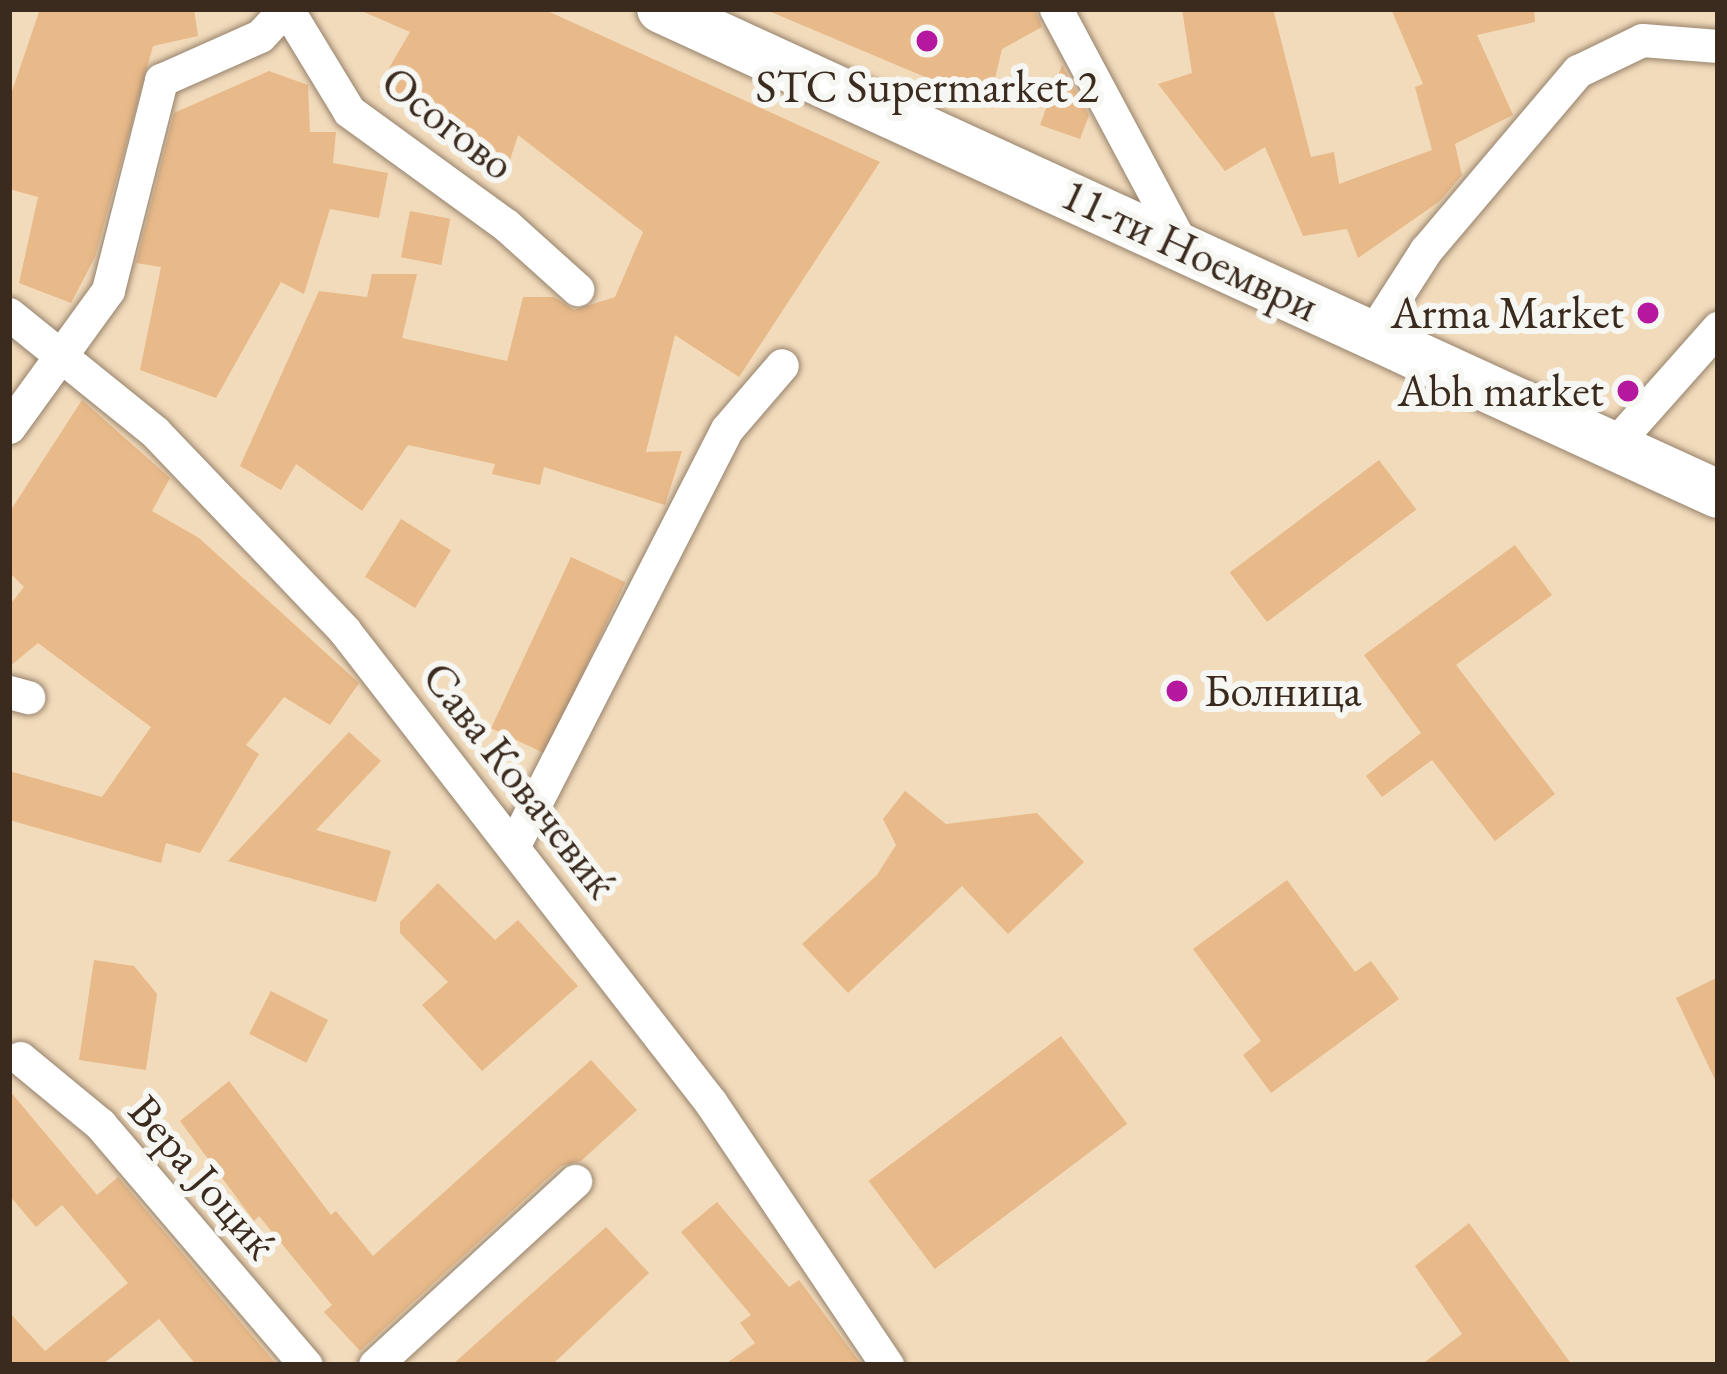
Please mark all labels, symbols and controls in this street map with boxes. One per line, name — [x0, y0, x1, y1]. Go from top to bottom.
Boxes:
marker: STC Supermarket 2 — [914, 28, 940, 54]
street label: Осогово — [371, 54, 525, 192]
place label: STC Supermarket 2 — [755, 60, 1099, 114]
street label: 11-ти Ноември — [1053, 167, 1327, 333]
place label: Arma Market — [1390, 286, 1624, 340]
marker: Arma Market — [1635, 300, 1661, 326]
place label: Abh market — [1397, 364, 1604, 418]
marker: Abh market — [1615, 378, 1641, 404]
street label: Сава Ковачевиќ — [411, 651, 629, 909]
place label: Болница — [1204, 664, 1361, 718]
marker: Болница — [1161, 675, 1193, 707]
street label: Вера Јоциќ — [117, 1084, 289, 1270]

